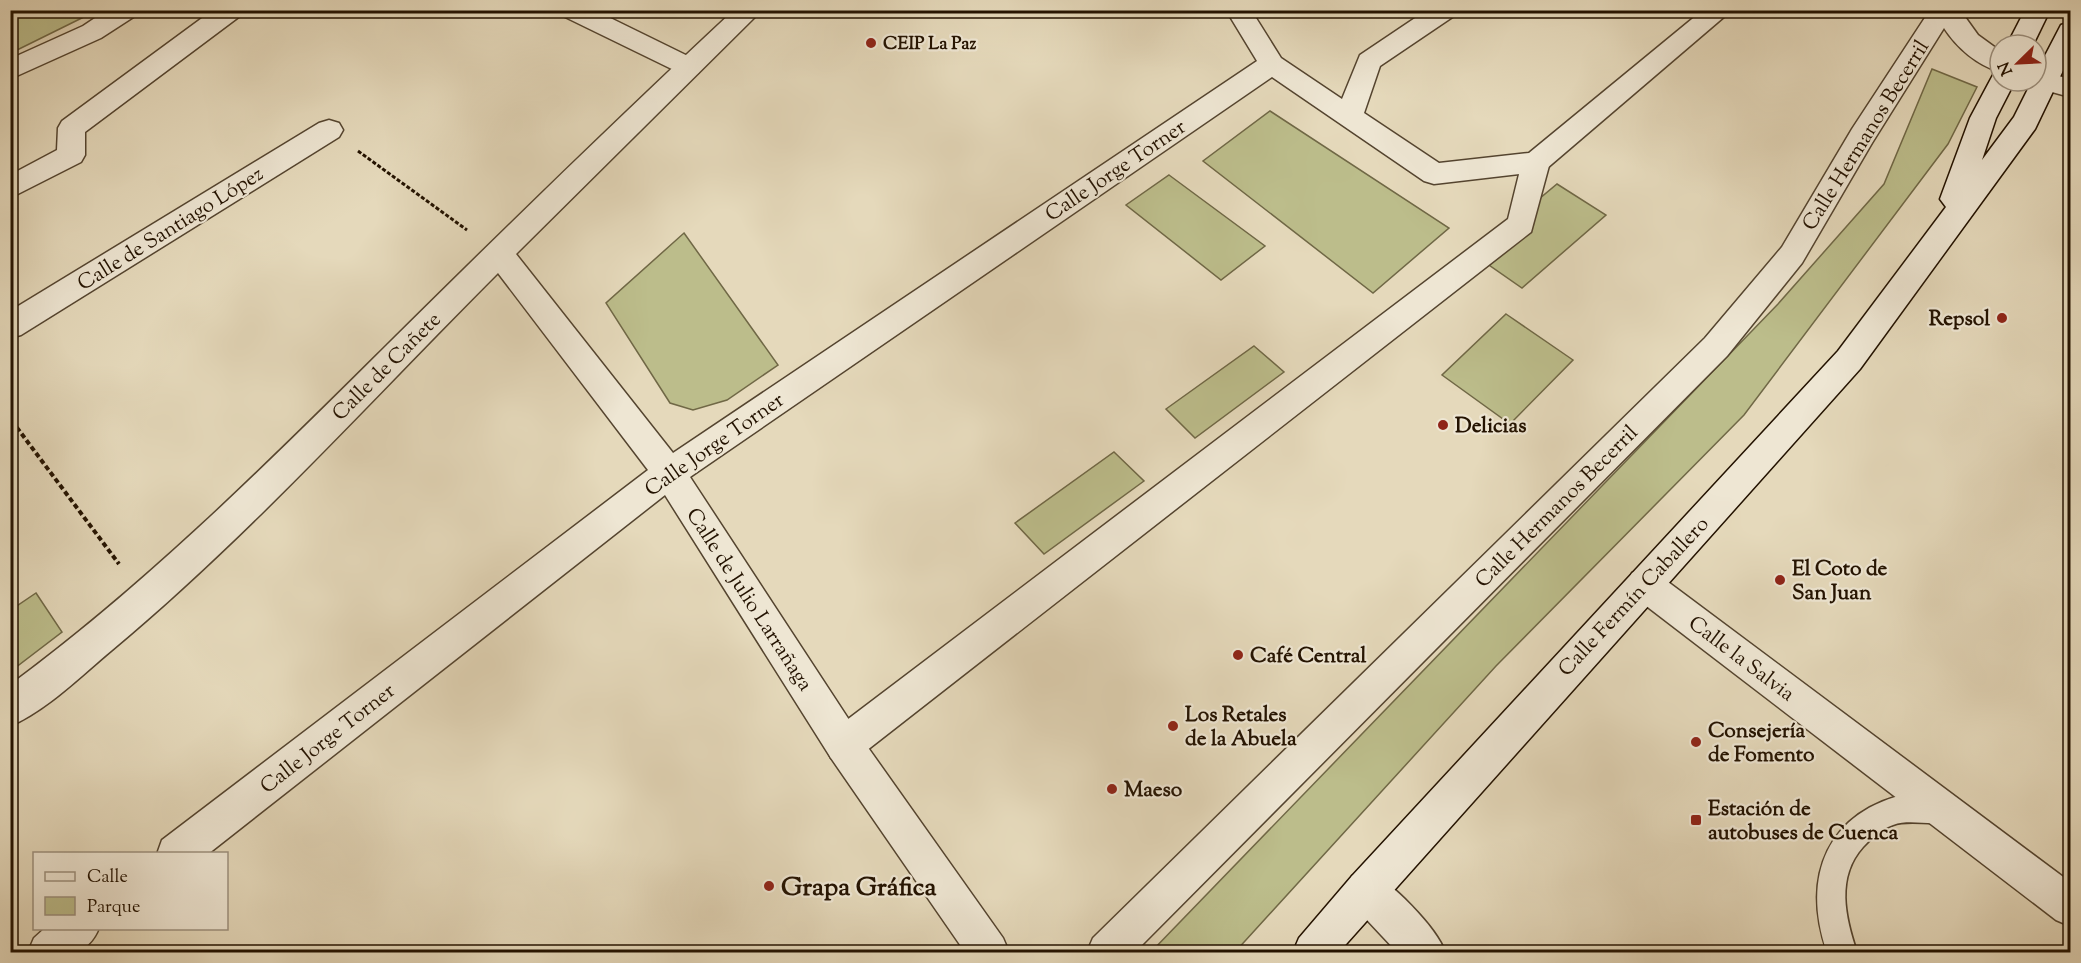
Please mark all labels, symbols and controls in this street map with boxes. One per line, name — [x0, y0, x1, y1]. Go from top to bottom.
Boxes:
place label: CEIP La Paz — [883, 32, 976, 58]
north arrow — [1988, 33, 2048, 93]
street label: Calle Hermanos Becerril — [1796, 35, 1938, 237]
marker: CEIP La Paz — [864, 36, 878, 50]
text: N — [1993, 57, 2020, 79]
street label: Calle Jorge Torner — [1040, 113, 1193, 230]
street label: Calle de Santiago López — [72, 160, 270, 299]
place label: Repsol — [1929, 305, 1990, 335]
street label: Calle de Cañete — [326, 306, 449, 429]
marker: Repsol — [1995, 311, 2009, 325]
street label: Calle Jorge Torner — [639, 386, 791, 505]
place label: Delicias — [1455, 412, 1526, 442]
marker: Delicias — [1436, 418, 1450, 432]
street label: Calle Hermanos Becerril — [1469, 419, 1646, 596]
street label: Calle de Julio Larrañaga — [678, 503, 819, 698]
street label: Calle Fermín Caballero — [1552, 511, 1717, 684]
place label: El Coto de San Juan — [1792, 555, 1888, 609]
marker: El Coto de San Juan — [1773, 573, 1787, 587]
street label: Calle la Salvia — [1681, 610, 1801, 710]
place label: Café Central — [1250, 642, 1366, 672]
marker: Café Central — [1231, 648, 1245, 662]
street label: Calle Jorge Torner — [254, 677, 402, 802]
place label: Los Retales de la Abuela — [1185, 701, 1297, 755]
place label: Consejería de Fomento — [1708, 717, 1815, 771]
marker: Los Retales de la Abuela — [1166, 719, 1180, 733]
marker: Consejería de Fomento — [1689, 735, 1703, 749]
place label: Maeso — [1124, 776, 1183, 806]
marker: Maeso — [1105, 782, 1119, 796]
place label: Estación de autobuses de Cuenca — [1708, 795, 1898, 849]
marker: Estación de autobuses de Cuenca — [1689, 813, 1703, 827]
legend — [33, 852, 228, 930]
text: Calle — [87, 865, 128, 891]
place label: Grapa Gráfica — [781, 870, 937, 907]
marker: Grapa Gráfica — [762, 879, 776, 893]
text: Parque — [87, 895, 140, 921]

